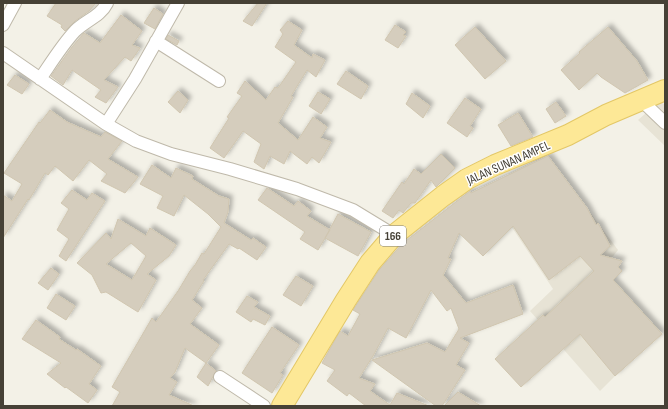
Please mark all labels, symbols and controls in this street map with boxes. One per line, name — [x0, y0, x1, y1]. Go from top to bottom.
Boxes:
street label: JALAN SUNAN AMPEL — [463, 137, 553, 189]
road number: 166 — [380, 226, 406, 246]

